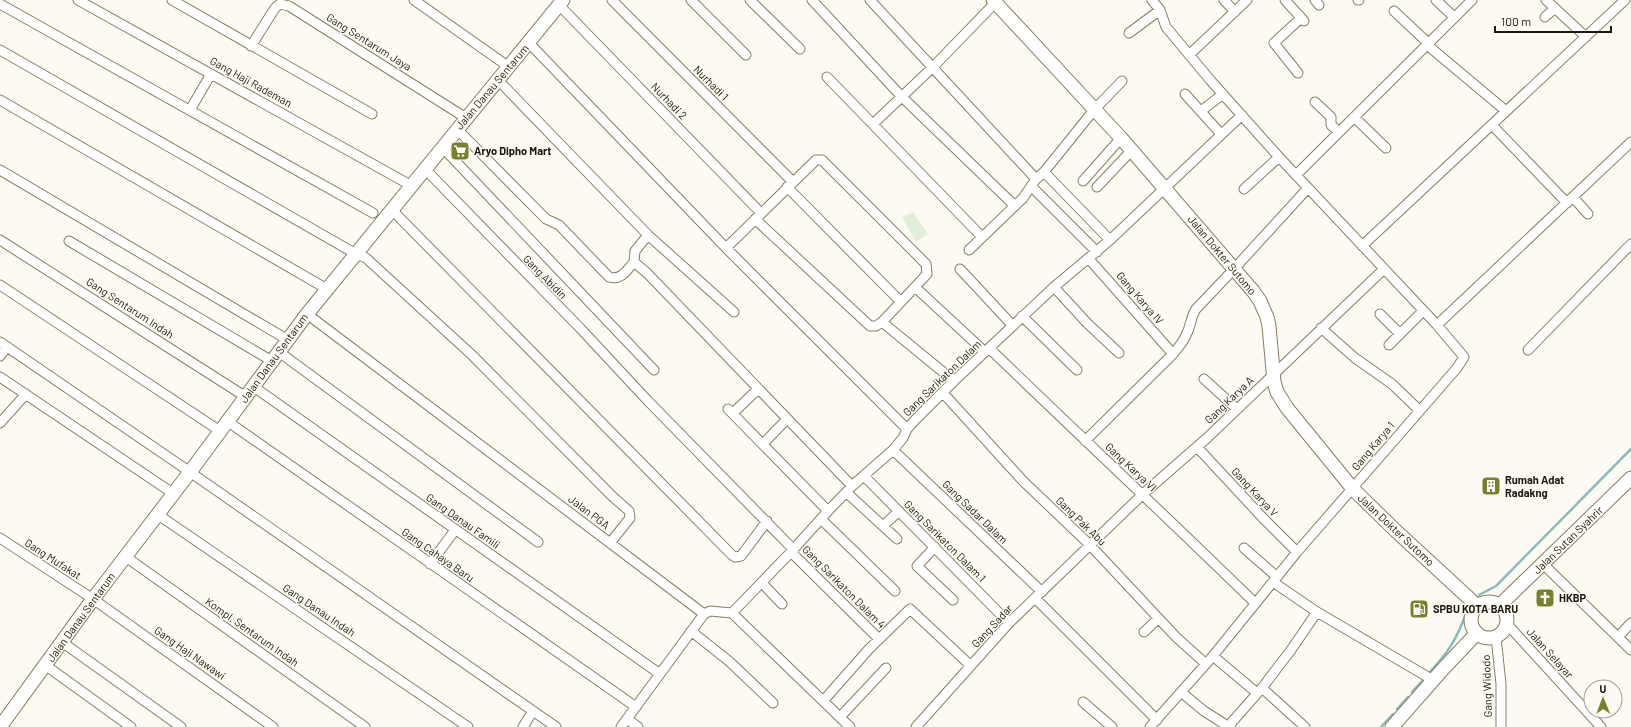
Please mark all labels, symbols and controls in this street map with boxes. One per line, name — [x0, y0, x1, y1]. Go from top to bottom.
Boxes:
scale bar — [1495, 8, 1611, 34]
street label: Gang Sentarum Jaya — [324, 10, 414, 73]
text: 100 m — [1501, 14, 1531, 28]
street label: Jalan Danau Sentarum — [452, 41, 531, 132]
street label: Gang Haji Rademan — [208, 54, 295, 110]
street label: Nurhadi 1 — [691, 63, 731, 103]
street label: Nurhadi 2 — [649, 80, 690, 122]
supermarket icon: Aryo Dipho Mart — [449, 140, 471, 162]
place label: Aryo Dipho Mart — [474, 144, 552, 157]
street label: Jalan Dokter Sutomo — [1185, 212, 1259, 297]
street label: Gang Abidin — [521, 252, 570, 301]
street label: Gang Karya IV — [1114, 269, 1167, 327]
street label: Gang Sentarum Indah — [84, 274, 176, 341]
street label: Jalan Danau Sentarum — [237, 311, 310, 405]
street label: Gang Sarikaton Dalam — [900, 337, 983, 418]
street label: Gang Karya A — [1202, 373, 1256, 426]
street label: Gang Karya 1 — [1348, 419, 1397, 473]
street label: Gang Karya VI — [1103, 440, 1160, 494]
street label: Gang Karya V — [1229, 464, 1282, 519]
place label: Rumah Adat Radakng — [1505, 473, 1564, 499]
building icon: Rumah Adat Radakng — [1480, 475, 1502, 497]
street label: Gang Sadar Dalam — [940, 477, 1011, 546]
street label: Gang Danau Famili — [424, 490, 503, 551]
street label: Jalan Dokter Sutomo — [1355, 491, 1437, 568]
street label: Jalan PGA — [566, 492, 613, 531]
street label: Gang Pak Abu — [1054, 493, 1109, 548]
street label: Gang Sarikaton Dalam 1 — [902, 497, 989, 584]
street label: Jalan Sutan Syahrir — [1530, 503, 1605, 576]
street label: Gang Cahaya Baru — [400, 525, 477, 584]
street label: Gang Mufakat — [23, 536, 84, 582]
street label: Gang Sarikaton Dalam 4 — [800, 542, 889, 631]
street label: Jalan Danau Sentarum — [44, 570, 117, 664]
street label: Gang Danau Indah — [281, 581, 358, 639]
church icon: HKBP — [1534, 587, 1556, 609]
place label: HKBP — [1559, 591, 1587, 604]
street label: Kompl. Sentarum Indah — [203, 594, 301, 669]
fuel station icon: SPBU KOTA BARU — [1408, 598, 1430, 620]
street label: Gang Sadar — [968, 601, 1015, 650]
place label: SPBU KOTA BARU — [1433, 602, 1518, 615]
street label: Gang Haji Nawawi — [152, 623, 229, 682]
street label: Jalan Selayar — [1524, 625, 1576, 680]
street label: Gang Widodo — [1479, 654, 1494, 718]
north arrow — [1583, 679, 1623, 719]
text: U — [1599, 682, 1606, 695]

